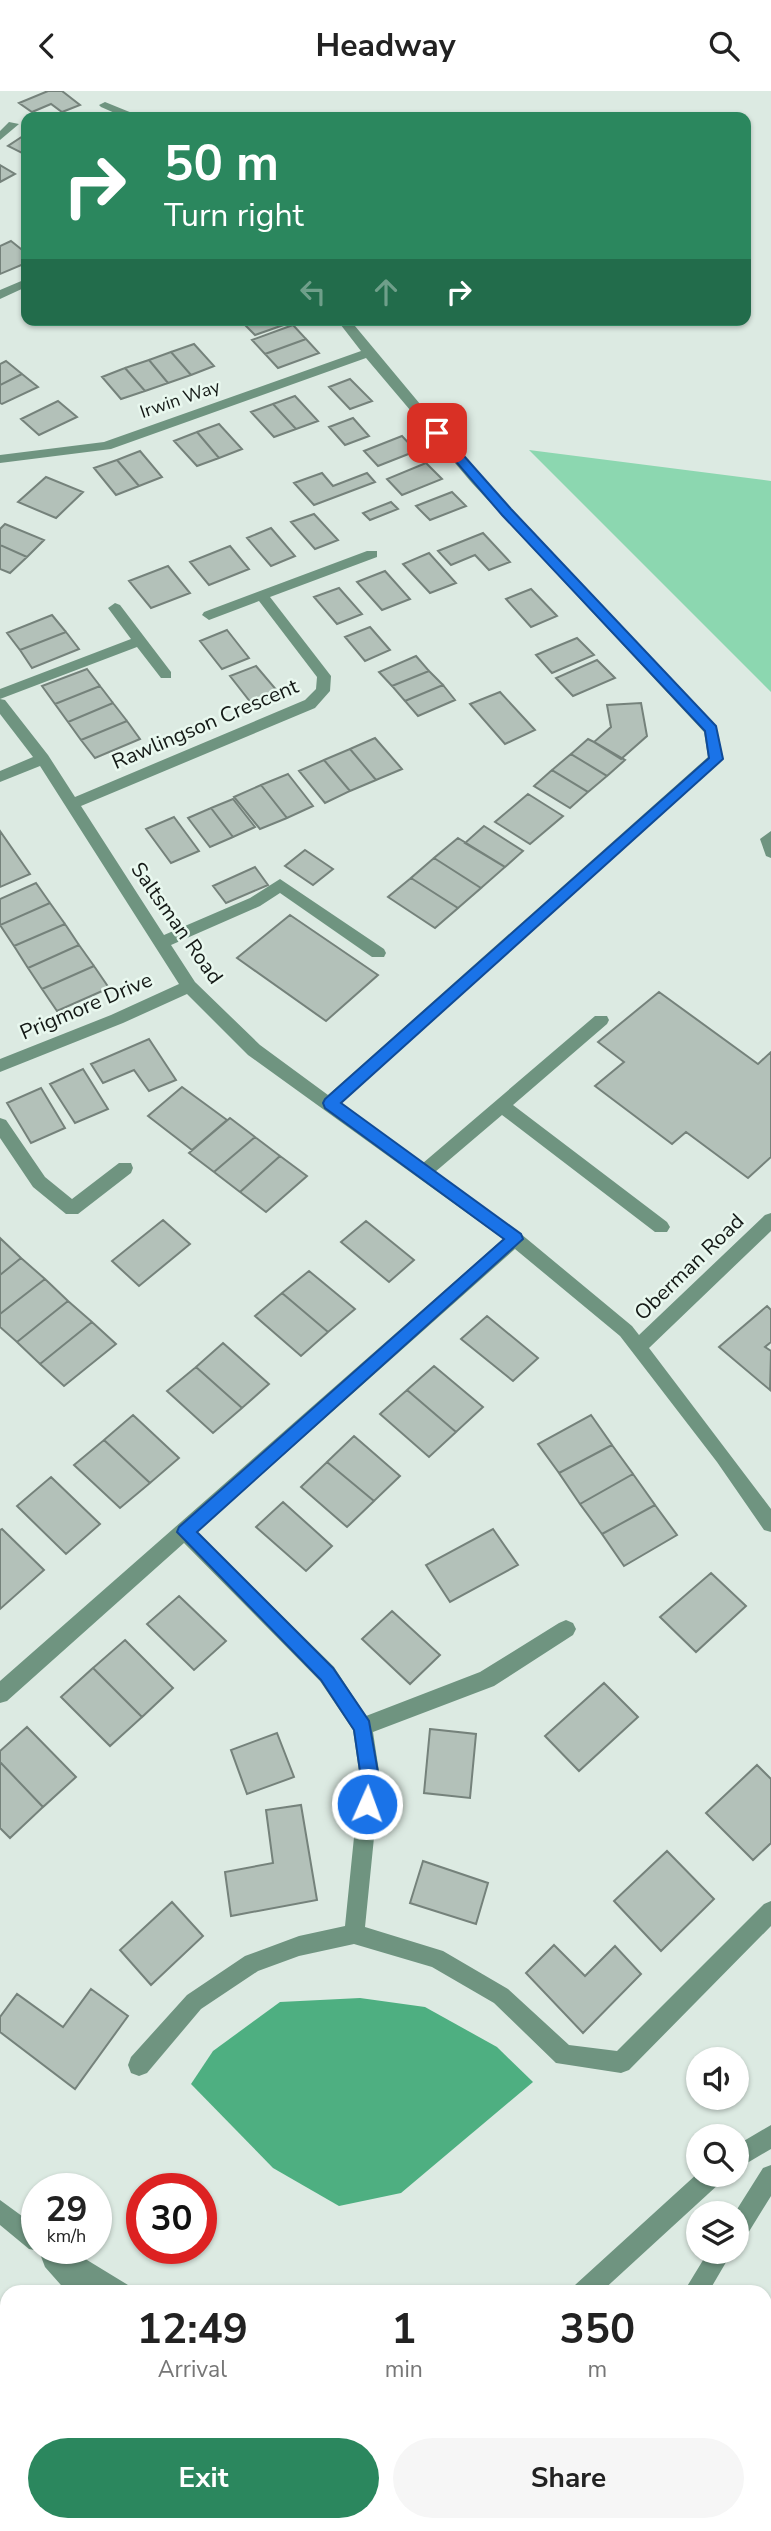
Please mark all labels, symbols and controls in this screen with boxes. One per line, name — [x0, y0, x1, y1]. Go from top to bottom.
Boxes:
text: Headway — [316, 24, 455, 67]
icon: back — [28, 27, 66, 65]
icon: search — [705, 27, 743, 65]
text: 50 m — [164, 130, 279, 197]
icon: right — [49, 140, 140, 231]
text: Turn right — [164, 194, 304, 237]
icon: left — [294, 273, 332, 311]
icon: ahead — [367, 273, 405, 311]
icon: right — [440, 273, 478, 311]
street label: Irwin Way — [137, 374, 224, 424]
pin — [407, 403, 467, 463]
icon: arrive — [418, 414, 456, 452]
street label: Rawlingson Crescent — [108, 672, 303, 776]
street label: Saltsman Road — [125, 856, 229, 990]
street label: Prigmore Drive — [16, 966, 156, 1046]
street label: Oberman Road — [628, 1207, 750, 1327]
position arrow — [330, 1767, 404, 1841]
map controls — [686, 2047, 749, 2264]
button: sound — [686, 2047, 749, 2110]
button: search — [686, 2124, 749, 2187]
speed limit sign: 30 — [126, 2173, 217, 2264]
text: 29 — [45, 2186, 88, 2233]
button: layers — [686, 2201, 749, 2264]
text: km/h — [47, 2224, 86, 2248]
text: 12:49 — [137, 2301, 248, 2358]
text: 1 — [391, 2301, 416, 2358]
text: 350 — [560, 2301, 635, 2358]
text: Arrival — [158, 2354, 227, 2385]
text: min — [385, 2354, 423, 2385]
text: m — [588, 2354, 607, 2385]
button: Exit — [28, 2438, 379, 2518]
button: Share — [393, 2438, 744, 2518]

